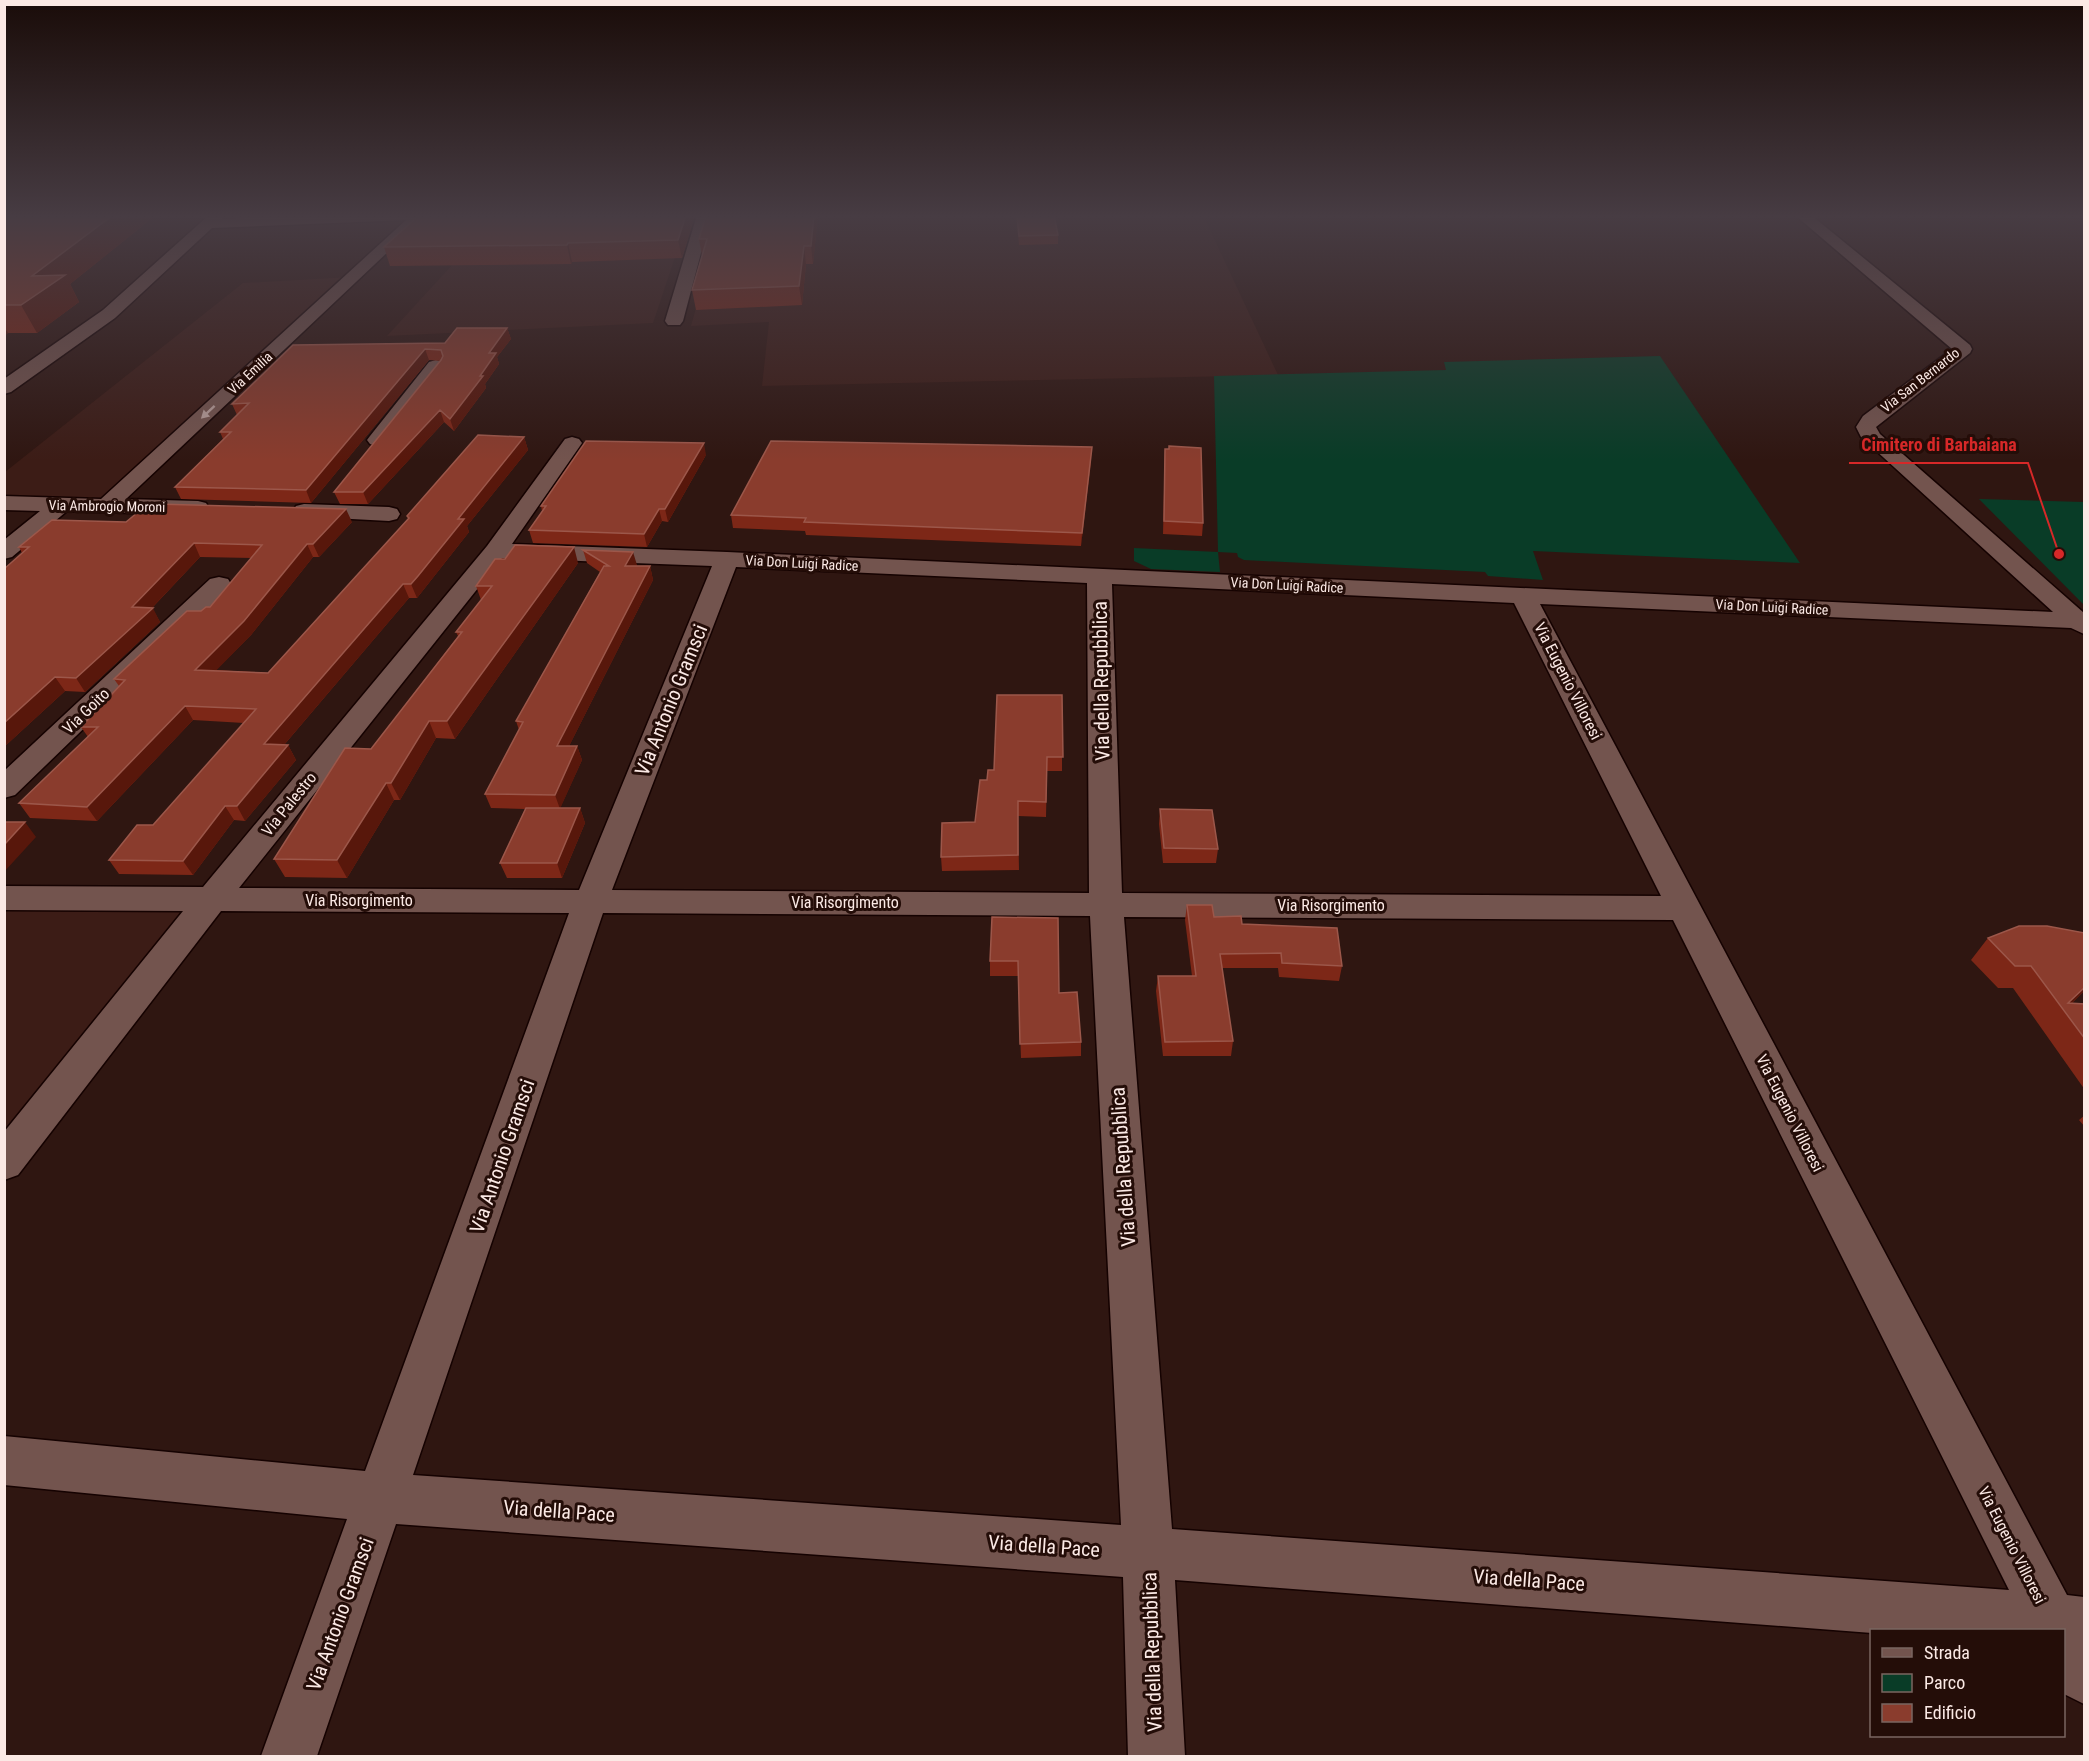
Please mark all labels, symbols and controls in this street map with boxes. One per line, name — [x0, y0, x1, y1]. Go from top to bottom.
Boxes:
street label: Via San Bernardo — [1878, 344, 1962, 416]
street label: Via Emilia — [224, 348, 276, 398]
one-way arrow — [200, 405, 215, 419]
callout: Cimitero di Barbaiana — [1849, 427, 2028, 463]
text: Cimitero di Barbaiana — [1861, 434, 2017, 455]
street label: Via Ambrogio Moroni — [48, 497, 166, 515]
street label: Via Don Luigi Radice — [745, 552, 859, 574]
street label: Via Don Luigi Radice — [1230, 574, 1344, 596]
street label: Via Don Luigi Radice — [1715, 596, 1829, 618]
street label: Via della Repubblica — [1088, 601, 1114, 761]
street label: Via Eugenio Villoresi — [1530, 619, 1606, 743]
street label: Via Antonio Gramsci — [630, 621, 712, 779]
street label: Via Goito — [59, 684, 113, 738]
street label: Via Palestro — [258, 768, 320, 840]
street label: Via Risorgimento — [305, 891, 413, 910]
street label: Via Risorgimento — [791, 893, 899, 912]
street label: Via Risorgimento — [1277, 896, 1385, 915]
street label: Via Eugenio Villoresi — [1752, 1051, 1828, 1175]
street label: Via Antonio Gramsci — [464, 1076, 540, 1236]
street label: Via della Repubblica — [1105, 1086, 1141, 1248]
street label: Via Eugenio Villoresi — [1974, 1483, 2050, 1607]
street label: Via della Pace — [502, 1495, 616, 1527]
street label: Via della Pace — [987, 1530, 1101, 1562]
street label: Via Antonio Gramsci — [301, 1534, 379, 1694]
street label: Via della Pace — [1472, 1564, 1586, 1596]
street label: Via della Repubblica — [1137, 1572, 1167, 1732]
legend — [1870, 1629, 2065, 1737]
text: Strada — [1924, 1642, 1970, 1663]
text: Parco — [1924, 1672, 1965, 1693]
text: Edificio — [1924, 1702, 1976, 1723]

